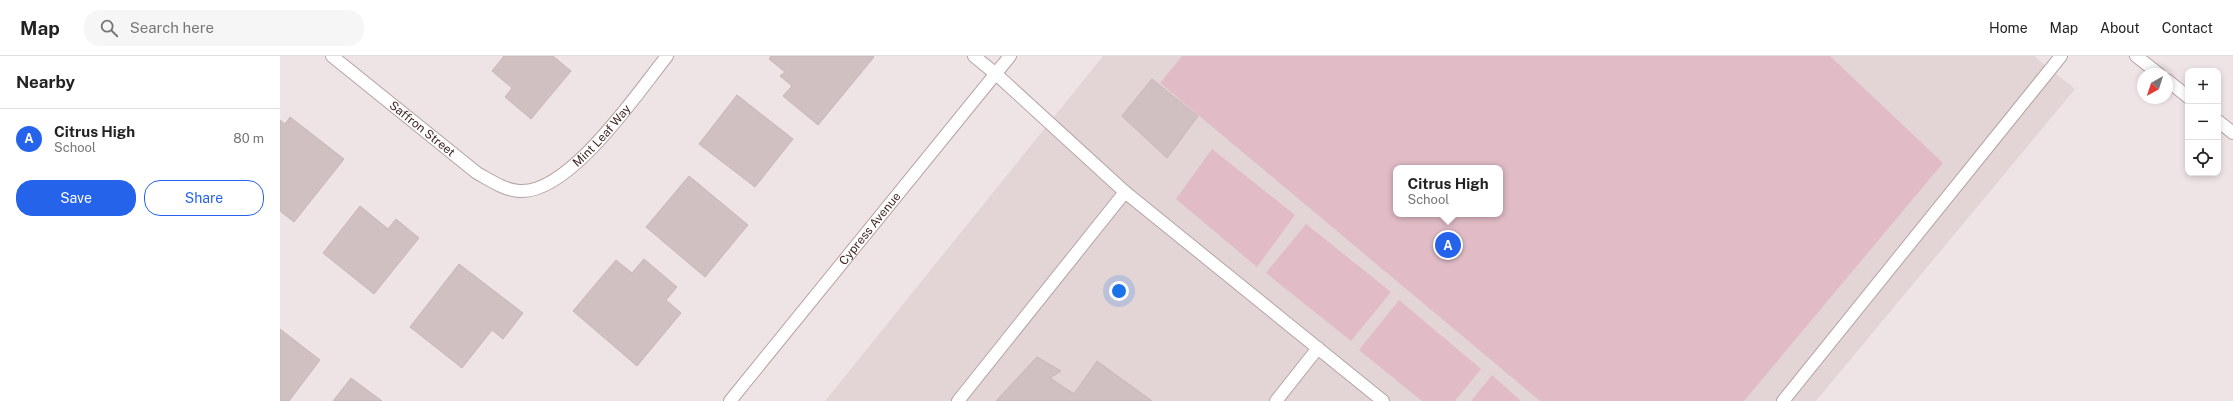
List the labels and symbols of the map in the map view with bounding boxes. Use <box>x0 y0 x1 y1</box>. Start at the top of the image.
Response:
north arrow <box>2137 68 2173 104</box>
street label: Saffron Street <box>387 98 458 160</box>
street label: Mint Leaf Way <box>570 101 634 170</box>
street label: Cypress Avenue <box>836 189 904 268</box>
pin: A <box>1435 230 1461 260</box>
your location <box>1109 281 1129 301</box>

